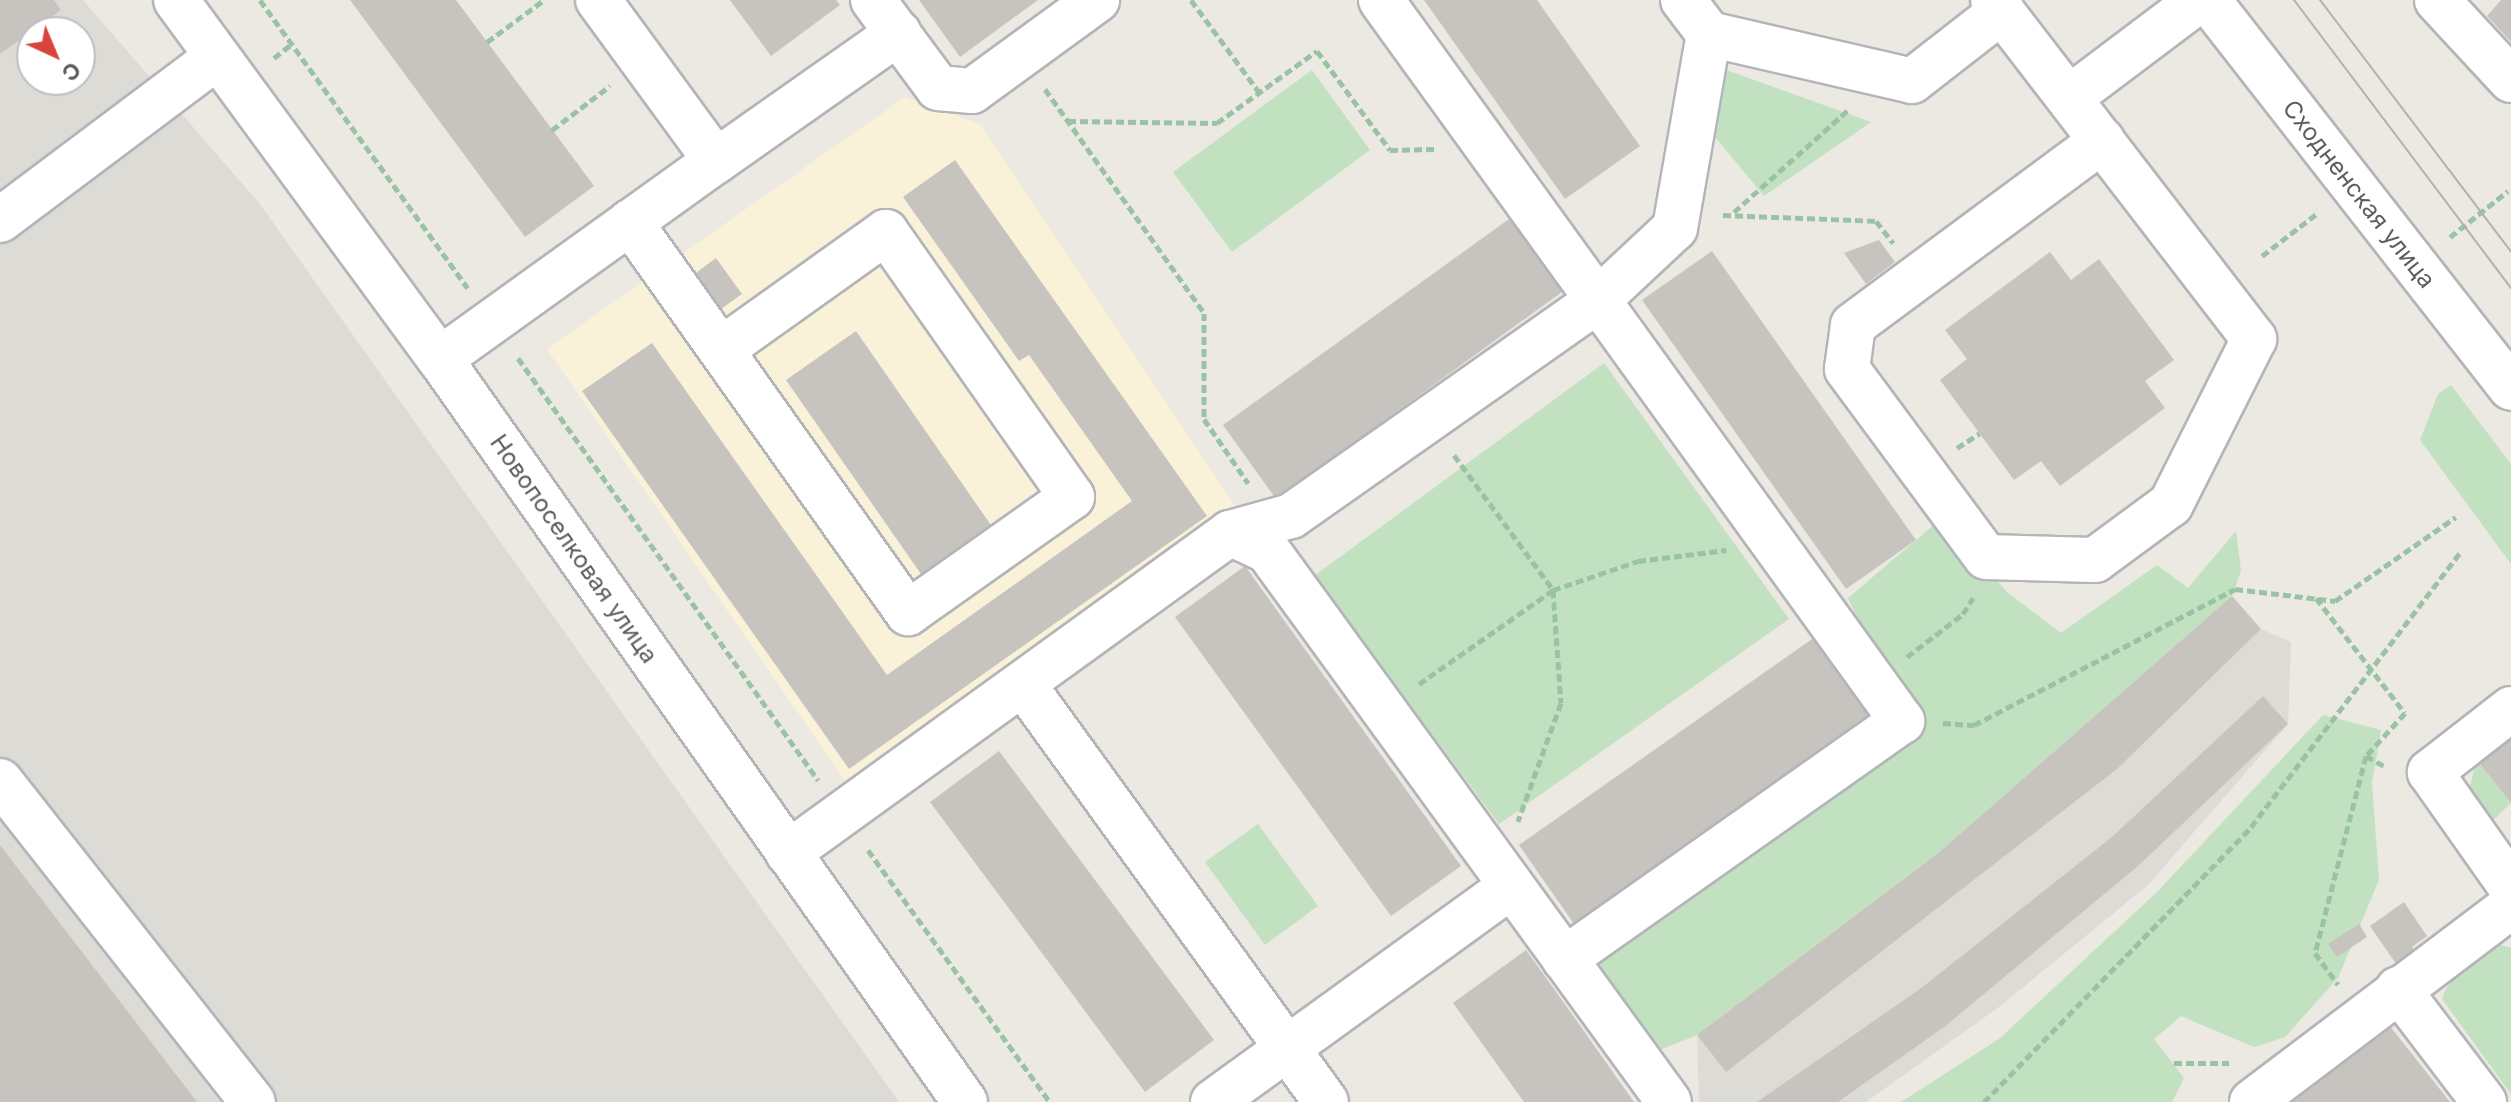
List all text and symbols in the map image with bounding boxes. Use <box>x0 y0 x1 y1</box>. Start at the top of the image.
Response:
north arrow <box>16 16 96 96</box>
text: С <box>56 57 86 87</box>
street label: Сходненская улица <box>2277 94 2441 294</box>
street label: Новопоселковая улица <box>484 429 664 669</box>

